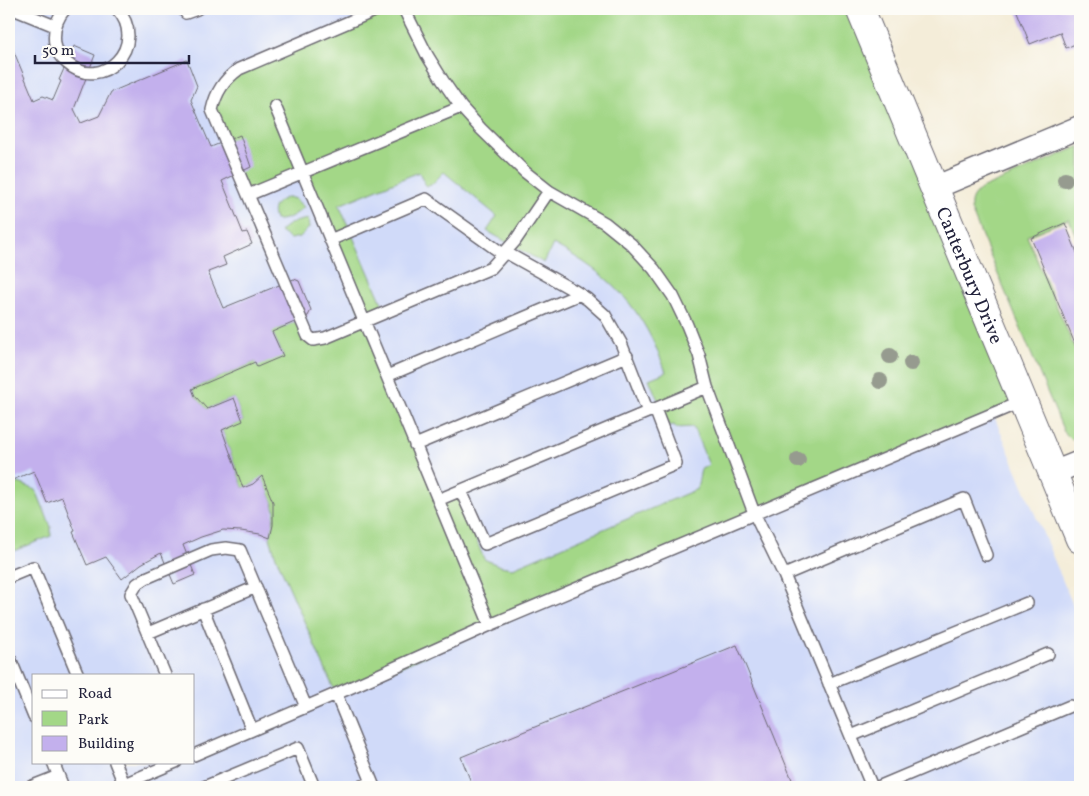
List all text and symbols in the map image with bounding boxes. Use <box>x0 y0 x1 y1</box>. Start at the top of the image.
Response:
scale bar <box>35 32 189 64</box>
text: 50 m <box>42 41 74 62</box>
street label: Canterbury Drive <box>929 203 1009 348</box>
legend <box>32 674 195 764</box>
text: Road <box>78 684 112 705</box>
text: Park <box>78 710 109 731</box>
text: Building <box>78 734 135 755</box>

